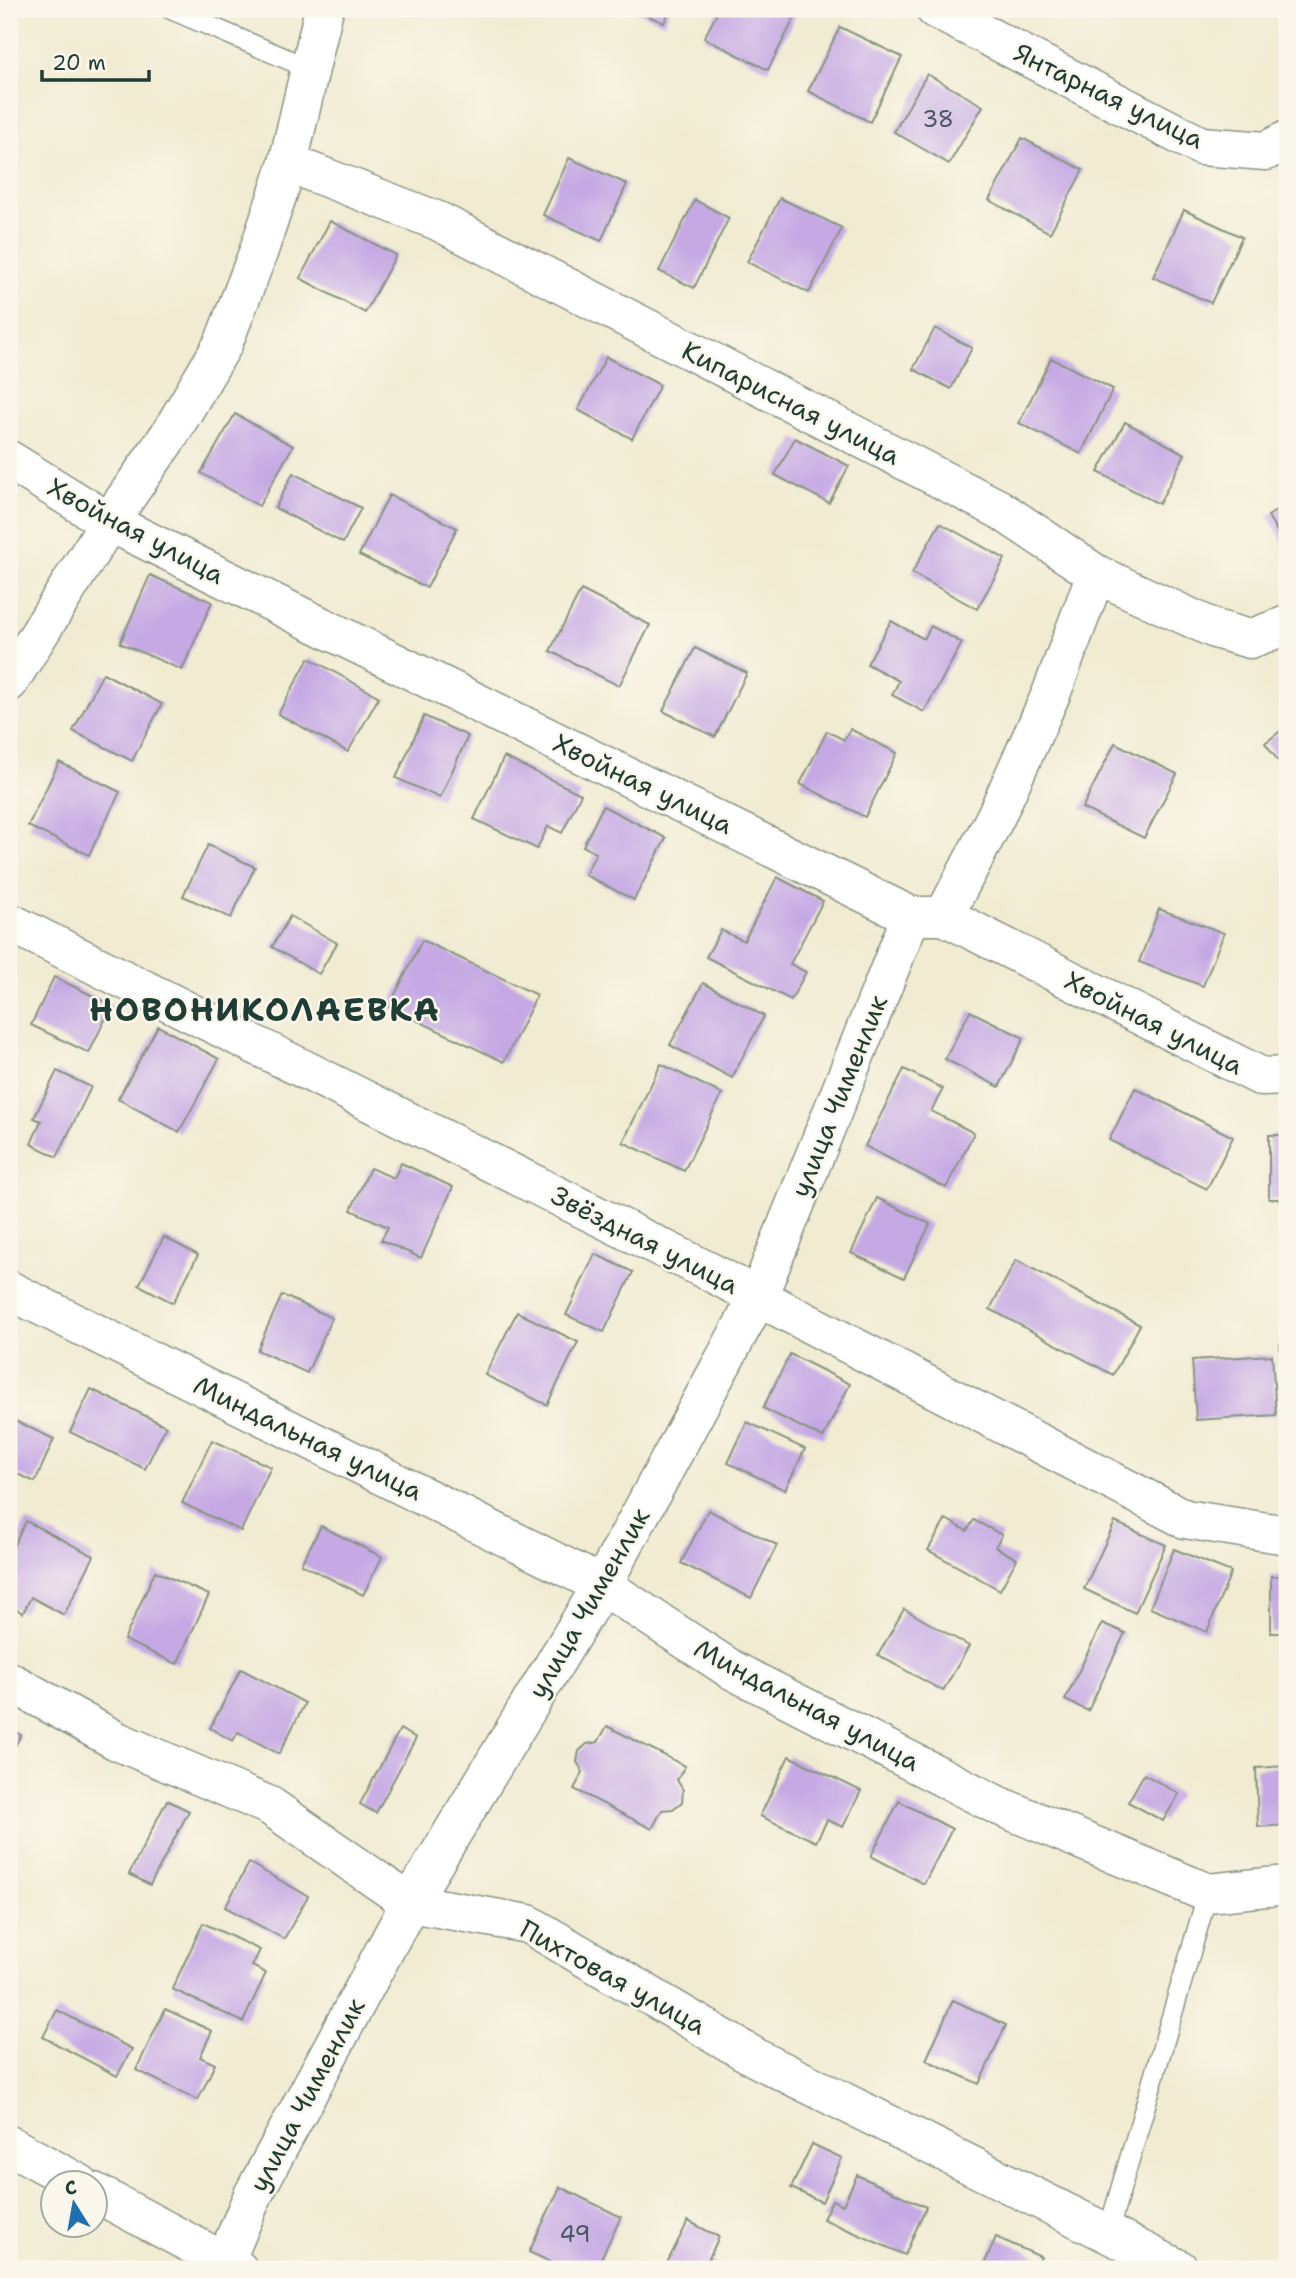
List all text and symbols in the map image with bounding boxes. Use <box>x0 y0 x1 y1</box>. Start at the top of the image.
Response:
street label: Янтарная улица <box>1009 34 1210 157</box>
scale bar <box>42 38 149 82</box>
text: 20 m <box>52 49 106 77</box>
house number: 38 <box>922 104 954 134</box>
street label: Кипарисная улица <box>676 332 906 473</box>
street label: Хвойная улица <box>42 469 231 592</box>
street label: Хвойная улица <box>548 725 739 842</box>
street label: Хвойная улица <box>1059 963 1249 1083</box>
district label: НОВОНИКОЛАЕВКА <box>89 987 441 1032</box>
street label: улица Чименлик <box>782 989 895 1202</box>
street label: Звёздная улица <box>546 1177 745 1302</box>
street label: Миндальная улица <box>188 1367 429 1508</box>
street label: улица Чименлик <box>520 1501 658 1705</box>
street label: Миндальная улица <box>688 1630 926 1779</box>
street label: Пихтовая улица <box>514 1911 713 2042</box>
street label: улица Чименлик <box>241 1992 373 2198</box>
north arrow <box>38 2170 108 2240</box>
text: С <box>63 2174 79 2201</box>
house number: 49 <box>559 2219 591 2249</box>

